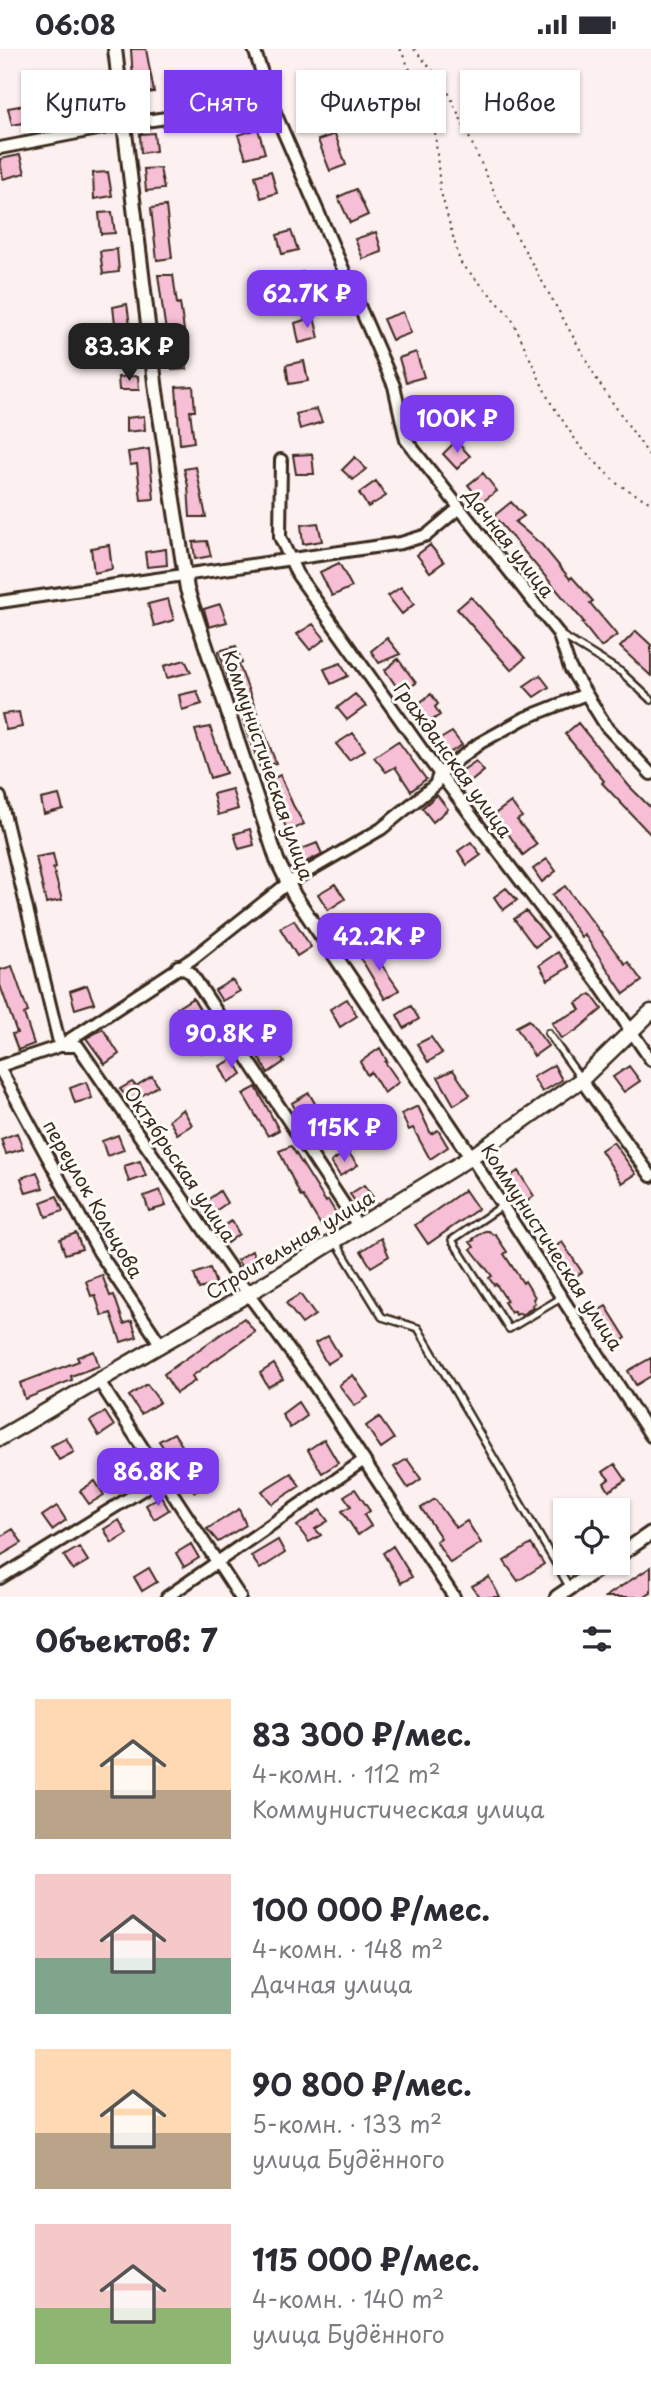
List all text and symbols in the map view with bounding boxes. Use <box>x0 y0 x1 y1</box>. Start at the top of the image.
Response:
text: 06:08 <box>35 5 116 44</box>
chip: Купить <box>21 70 150 133</box>
chip: Снять <box>164 70 282 133</box>
chip: Фильтры <box>296 70 446 133</box>
chip: Новое <box>460 70 580 133</box>
pin: 62.7K ₽ <box>242 271 372 330</box>
text: 62.7K ₽ <box>263 275 351 310</box>
pin: 83.3K ₽ <box>64 323 194 383</box>
text: 83.3K ₽ <box>84 328 174 363</box>
pin: 100K ₽ <box>400 395 514 455</box>
text: 100K ₽ <box>416 400 498 435</box>
street label: Дачная улица <box>457 481 562 603</box>
street label: Коммунистическая улица <box>216 646 322 884</box>
street label: Гражданская улица <box>388 676 520 843</box>
pin: 42.2K ₽ <box>314 913 444 973</box>
text: 42.2K ₽ <box>333 918 425 953</box>
pin: 90.8K ₽ <box>166 1011 296 1070</box>
text: 90.8K ₽ <box>185 1015 277 1050</box>
street label: Октябрьская улица <box>118 1080 244 1247</box>
pin: 115K ₽ <box>287 1105 401 1164</box>
text: 115K ₽ <box>307 1109 381 1144</box>
street label: переулок Кольцова <box>37 1114 151 1283</box>
street label: Коммунистическая улица <box>475 1137 630 1355</box>
street label: Строительная улица <box>200 1183 379 1306</box>
pin: 86.8K ₽ <box>93 1449 223 1508</box>
text: 86.8K ₽ <box>113 1453 203 1488</box>
map controls <box>553 1498 630 1575</box>
button: locate <box>553 1498 630 1575</box>
text: Объектов: 7 <box>35 1617 218 1662</box>
icon: filters <box>578 1620 616 1658</box>
text: 83 300 ₽/мес. <box>252 1711 472 1756</box>
icon: home <box>91 1727 175 1811</box>
text: 4-комн. · 112 m² <box>252 1756 441 1791</box>
text: Коммунистическая улица <box>252 1791 545 1826</box>
text: 100 000 ₽/мес. <box>252 1886 490 1931</box>
icon: home <box>91 1902 175 1986</box>
text: 4-комн. · 148 m² <box>252 1931 443 1966</box>
text: Дачная улица <box>252 1966 412 2001</box>
text: 90 800 ₽/мес. <box>252 2061 472 2106</box>
icon: home <box>91 2077 175 2161</box>
text: 5-комн. · 133 m² <box>252 2106 442 2141</box>
text: улица Будённого <box>252 2141 445 2176</box>
text: 115 000 ₽/мес. <box>252 2236 480 2281</box>
icon: home <box>91 2252 175 2336</box>
text: 4-комн. · 140 m² <box>252 2281 444 2316</box>
text: улица Будённого <box>252 2316 445 2351</box>

